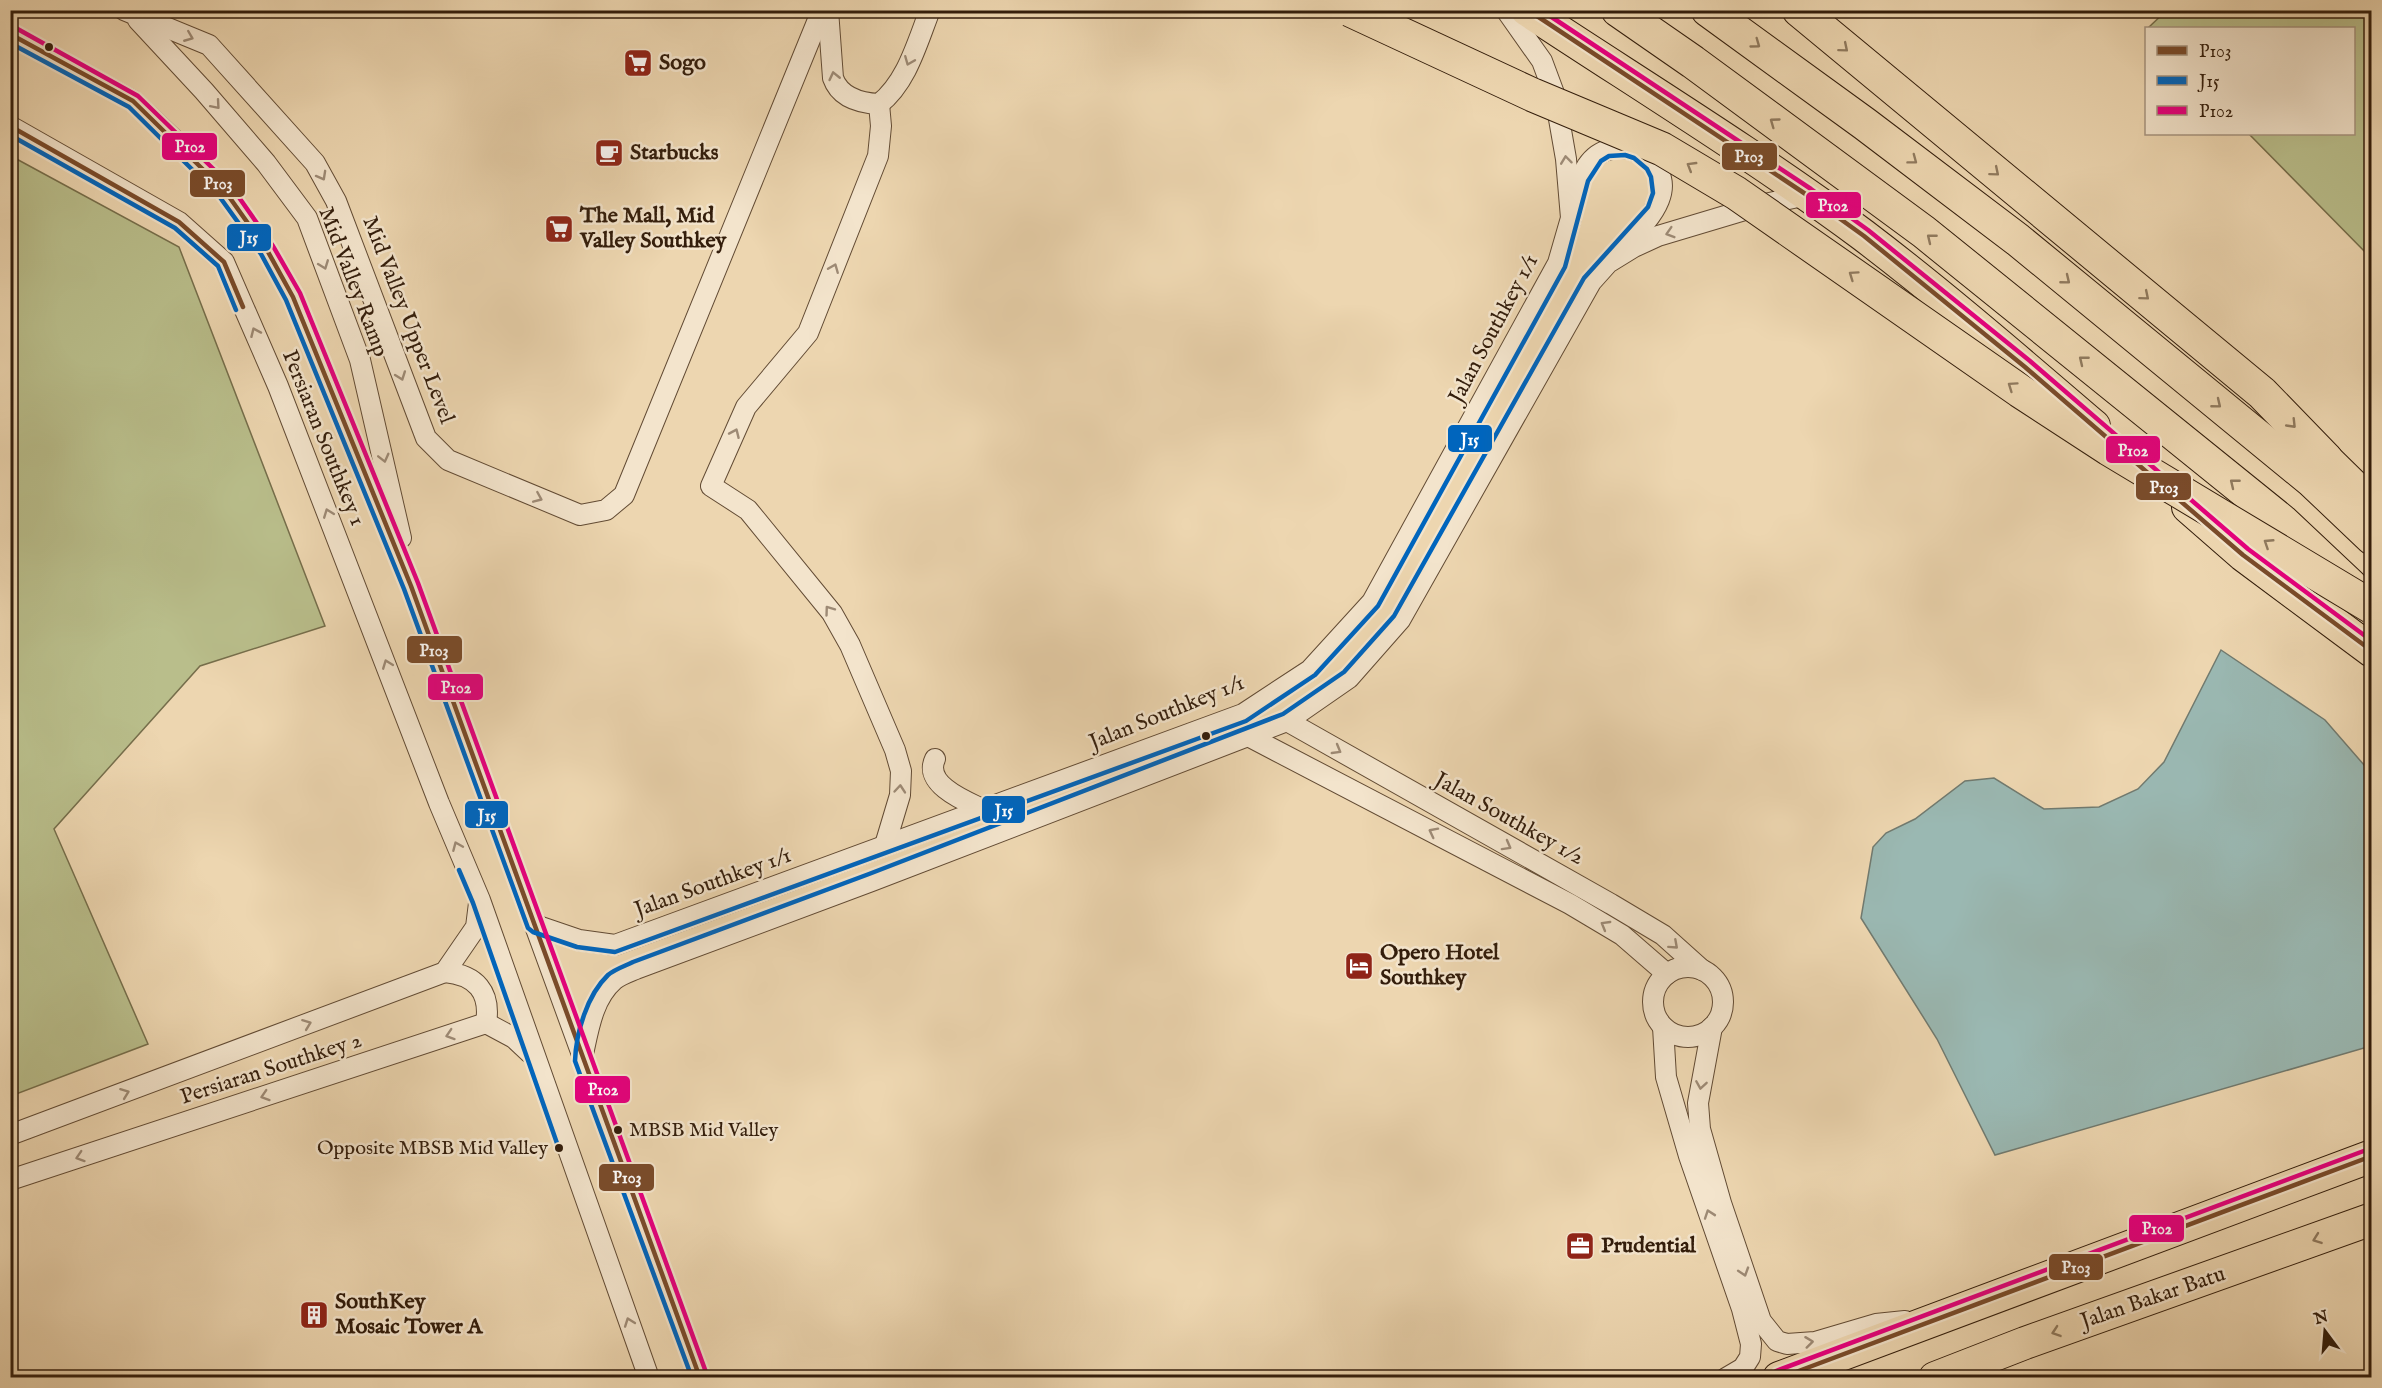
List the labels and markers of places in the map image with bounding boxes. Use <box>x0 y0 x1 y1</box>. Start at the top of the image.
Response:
unlabelled marker <box>43 41 55 53</box>
supermarket icon: Sogo <box>622 47 654 79</box>
place label: Sogo <box>659 49 706 77</box>
cafe icon: Starbucks <box>593 137 625 169</box>
place label: Starbucks <box>630 139 719 167</box>
place label: The Mall, Mid Valley Southkey <box>579 202 728 255</box>
supermarket icon: The Mall, Mid Valley Southkey <box>543 213 575 245</box>
unlabelled marker <box>1200 730 1212 742</box>
place label: Opero Hotel Southkey <box>1380 939 1500 992</box>
hotel icon: Opero Hotel Southkey <box>1343 950 1375 982</box>
place label: MBSB Mid Valley <box>629 1118 778 1143</box>
marker: MBSB Mid Valley <box>612 1124 624 1136</box>
place label: Opposite MBSB Mid Valley <box>317 1136 548 1161</box>
marker: Opposite MBSB Mid Valley <box>553 1142 565 1154</box>
office icon: Prudential <box>1564 1230 1596 1262</box>
place label: Prudential <box>1601 1232 1697 1260</box>
place label: SouthKey Mosaic Tower A <box>335 1288 484 1341</box>
building icon: SouthKey Mosaic Tower A <box>298 1299 330 1331</box>

